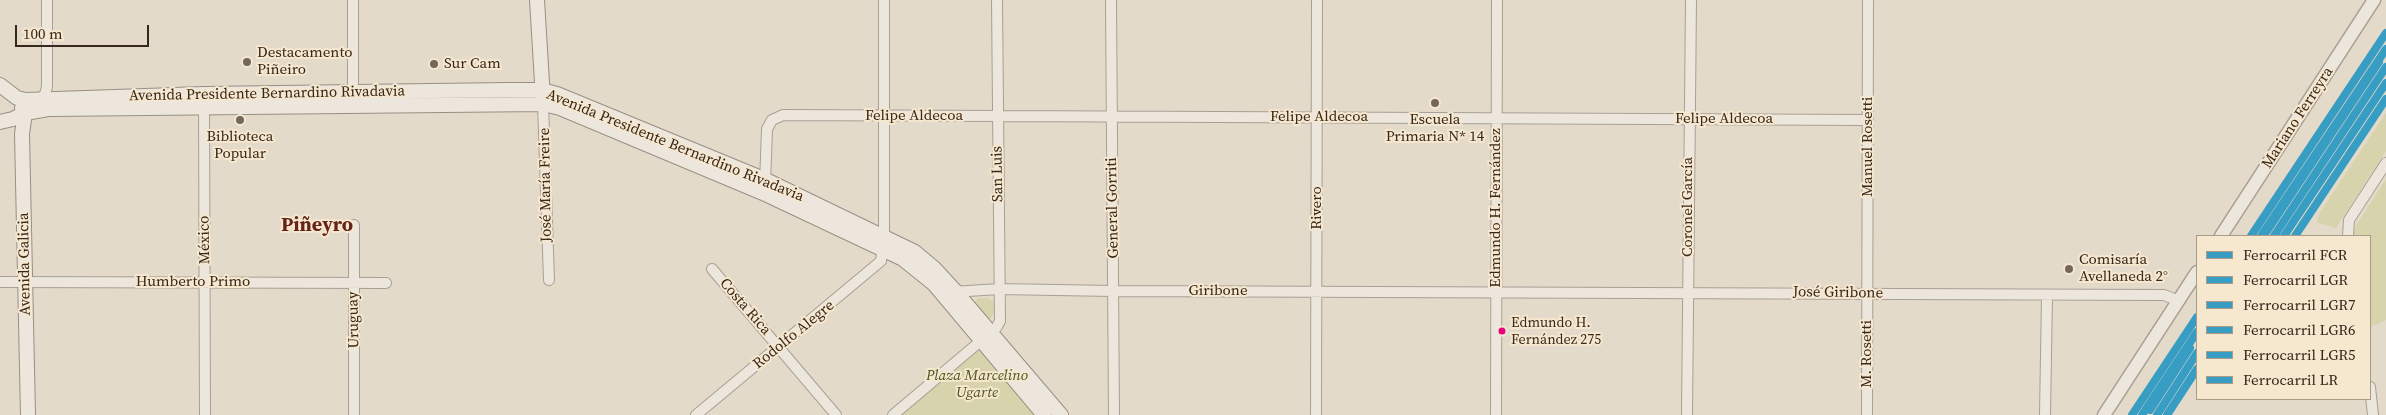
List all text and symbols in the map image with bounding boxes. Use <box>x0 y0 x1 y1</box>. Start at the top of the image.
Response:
scale bar <box>18 15 151 47</box>
text: 100 m <box>23 23 63 44</box>
place label: Destacamento Piñeiro <box>257 44 352 79</box>
place label: Sur Cam <box>444 55 501 73</box>
marker: Destacamento Piñeiro <box>241 56 253 68</box>
marker: Sur Cam <box>428 58 440 70</box>
street label: Mariano Ferreyra <box>2259 64 2337 172</box>
street label: Avenida Presidente Bernardino Rivadavia <box>129 83 405 105</box>
street label: Avenida Presidente Bernardino Rivadavia <box>544 86 806 206</box>
marker: Escuela Primaria N* 14 <box>1429 97 1441 109</box>
street label: Manuel Rosetti <box>1859 97 1877 197</box>
street label: Felipe Aldecoa <box>865 107 963 125</box>
street label: Felipe Aldecoa <box>1270 108 1368 126</box>
street label: Felipe Aldecoa <box>1675 110 1773 128</box>
place label: Escuela Primaria N* 14 <box>1386 111 1484 146</box>
marker: Biblioteca Popular <box>234 114 246 126</box>
place label: Biblioteca Popular <box>207 128 273 163</box>
street label: José María Freire <box>536 128 556 242</box>
street label: Edmundo H. Fernández <box>1487 128 1505 288</box>
street label: San Luis <box>989 146 1007 202</box>
street label: General Gorriti <box>1103 157 1123 259</box>
street label: Coronel García <box>1679 157 1697 257</box>
street label: Rivero <box>1308 186 1326 230</box>
street label: Avenida Galicia <box>15 212 35 316</box>
district label: Piñeyro <box>281 214 353 238</box>
street label: México <box>196 215 214 265</box>
legend <box>2196 235 2371 400</box>
text: Ferrocarril FCR <box>2243 244 2347 265</box>
place label: Comisaría Avellaneda 2° <box>2079 251 2168 286</box>
marker: Comisaría Avellaneda 2° <box>2063 263 2075 275</box>
text: Ferrocarril LGR <box>2243 269 2348 290</box>
street label: Humberto Primo <box>136 273 250 291</box>
street label: Costa Rica <box>715 275 775 339</box>
street label: Giribone <box>1188 282 1248 300</box>
street label: José Giribone <box>1793 283 1883 303</box>
street label: Uruguay <box>345 291 363 349</box>
text: Ferrocarril LGR7 <box>2243 294 2356 315</box>
street label: Rodolfo Alegre <box>750 297 838 373</box>
place label: Edmundo H. Fernández 275 <box>1511 315 1601 348</box>
text: Ferrocarril LGR6 <box>2243 319 2356 340</box>
street label: M. Rosetti <box>1858 320 1876 388</box>
marker: Edmundo H. Fernández 275 <box>1497 326 1507 336</box>
text: Ferrocarril LGR5 <box>2243 344 2356 365</box>
park label: Plaza Marcelino Ugarte <box>926 367 1028 402</box>
text: Ferrocarril LR <box>2243 369 2338 390</box>

